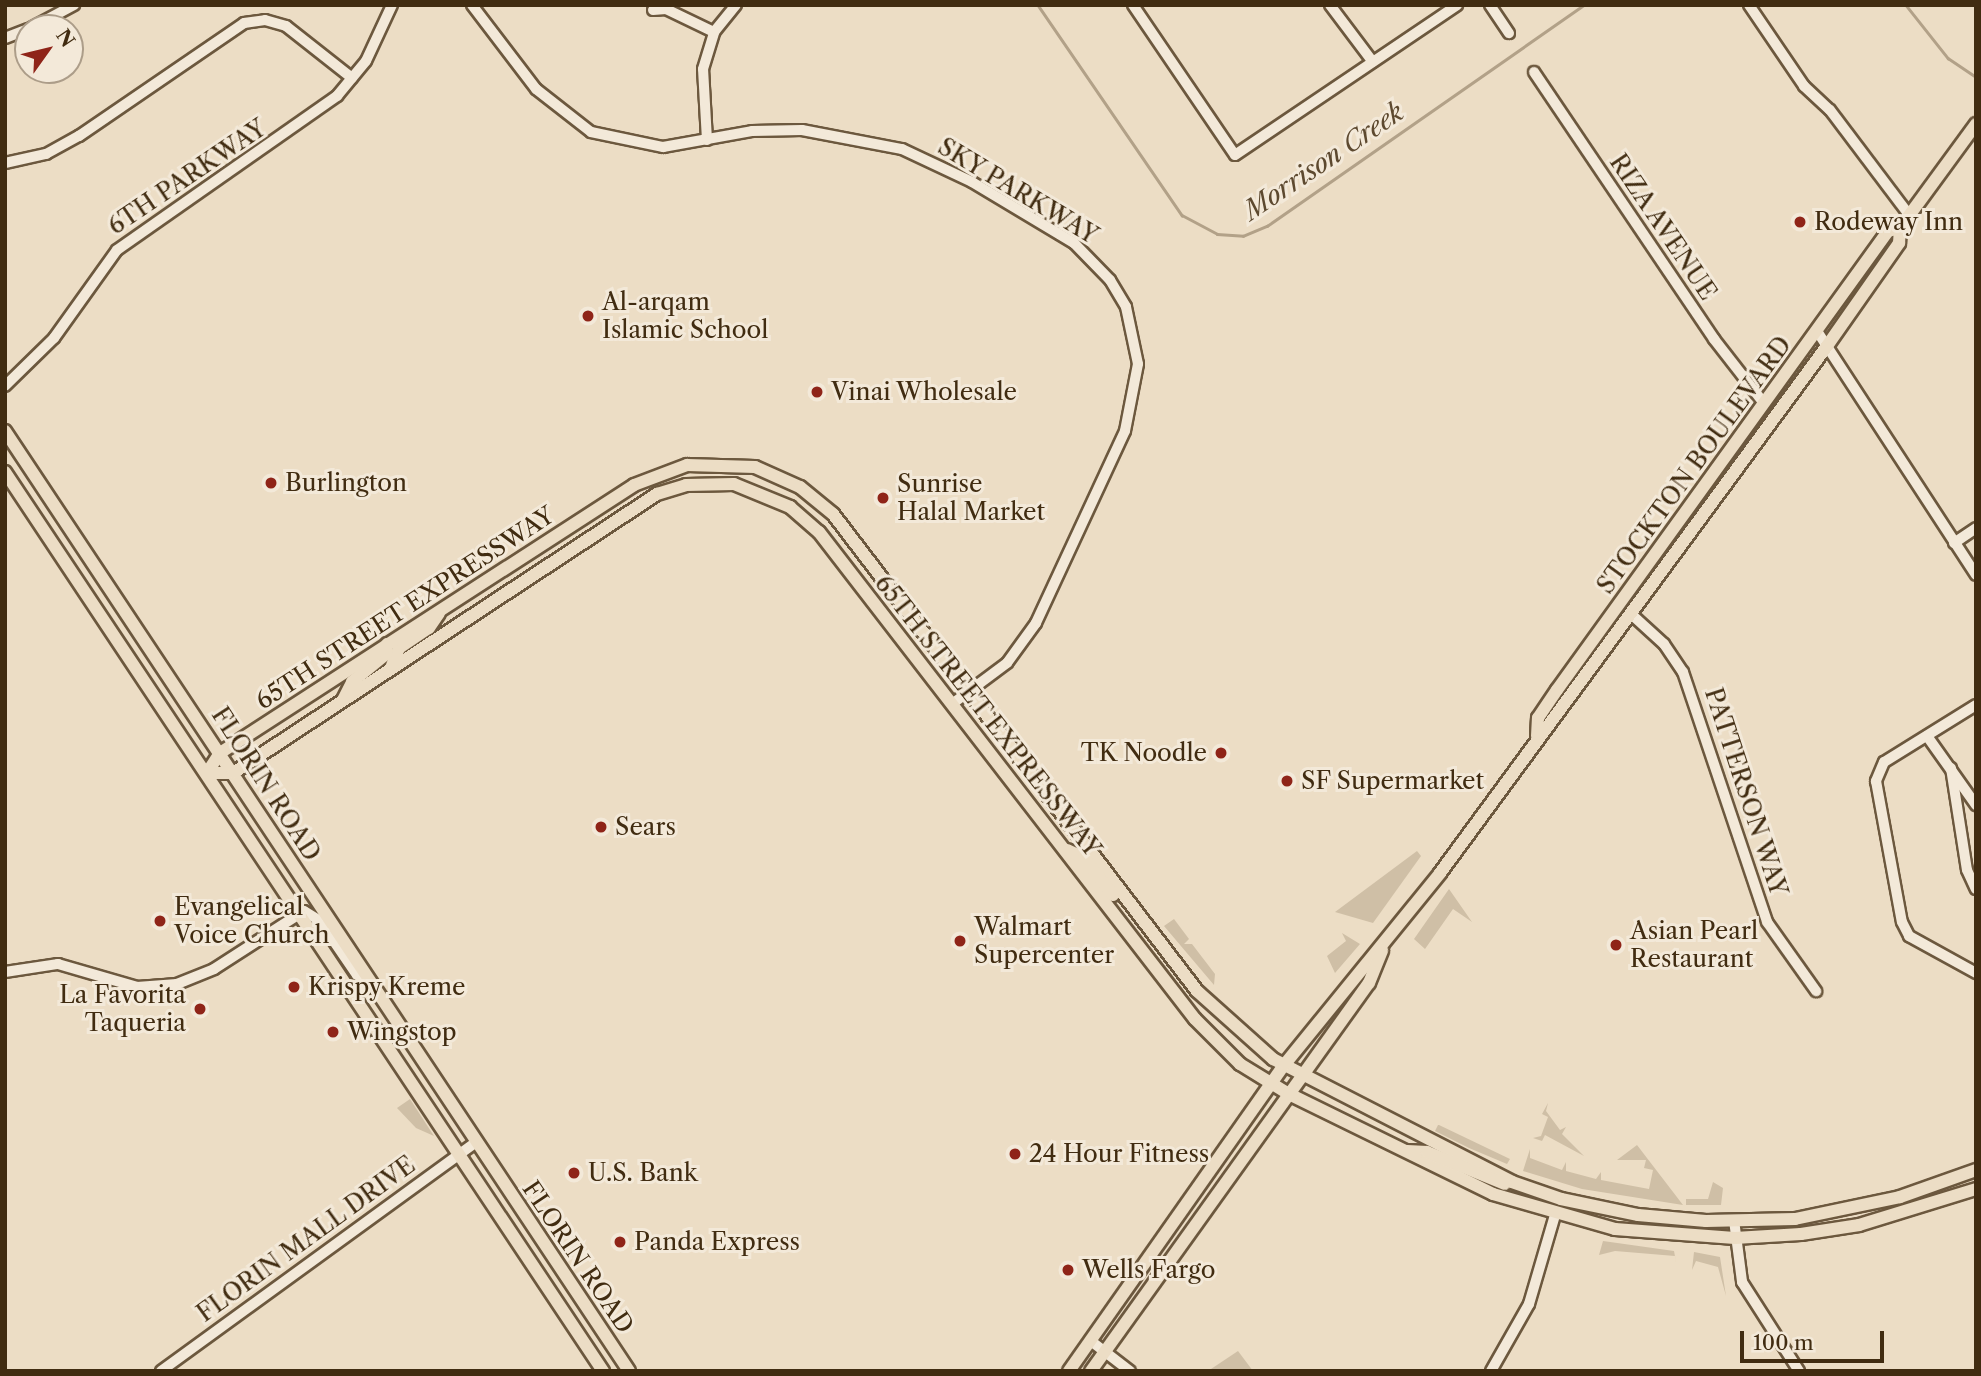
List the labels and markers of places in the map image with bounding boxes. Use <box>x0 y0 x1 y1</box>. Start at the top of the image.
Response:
place label: Rodeway Inn <box>1814 208 1964 236</box>
marker: Rodeway Inn <box>1792 214 1808 230</box>
place label: Al-arqam Islamic School <box>602 288 768 344</box>
marker: Al-arqam Islamic School <box>580 308 596 324</box>
place label: Vinai Wholesale <box>831 378 1018 406</box>
marker: Vinai Wholesale <box>809 384 825 400</box>
place label: Burlington <box>285 469 407 497</box>
place label: Sunrise Halal Market <box>897 470 1045 526</box>
marker: Burlington <box>263 475 279 491</box>
marker: Sunrise Halal Market <box>875 490 891 506</box>
place label: TK Noodle <box>1080 739 1207 767</box>
marker: TK Noodle <box>1213 745 1229 761</box>
place label: SF Supermarket <box>1301 767 1485 795</box>
marker: SF Supermarket <box>1279 773 1295 789</box>
place label: Sears <box>615 813 676 841</box>
marker: Sears <box>593 819 609 835</box>
place label: Evangelical Voice Church <box>174 893 329 949</box>
marker: Evangelical Voice Church <box>152 913 168 929</box>
place label: Walmart Supercenter <box>974 913 1114 969</box>
place label: Asian Pearl Restaurant <box>1630 917 1758 973</box>
marker: Walmart Supercenter <box>952 933 968 949</box>
marker: Asian Pearl Restaurant <box>1608 937 1624 953</box>
place label: Krispy Kreme <box>308 973 466 1001</box>
marker: Krispy Kreme <box>286 979 302 995</box>
place label: La Favorita Taqueria <box>59 981 186 1037</box>
marker: La Favorita Taqueria <box>192 1001 208 1017</box>
place label: Wingstop <box>347 1018 457 1046</box>
marker: Wingstop <box>325 1024 341 1040</box>
place label: 24 Hour Fitness <box>1029 1140 1210 1168</box>
marker: 24 Hour Fitness <box>1007 1146 1023 1162</box>
place label: U.S. Bank <box>588 1159 698 1187</box>
marker: U.S. Bank <box>566 1165 582 1181</box>
place label: Panda Express <box>634 1228 800 1256</box>
marker: Panda Express <box>612 1234 628 1250</box>
place label: Wells Fargo <box>1082 1256 1215 1284</box>
marker: Wells Fargo <box>1060 1262 1076 1278</box>

